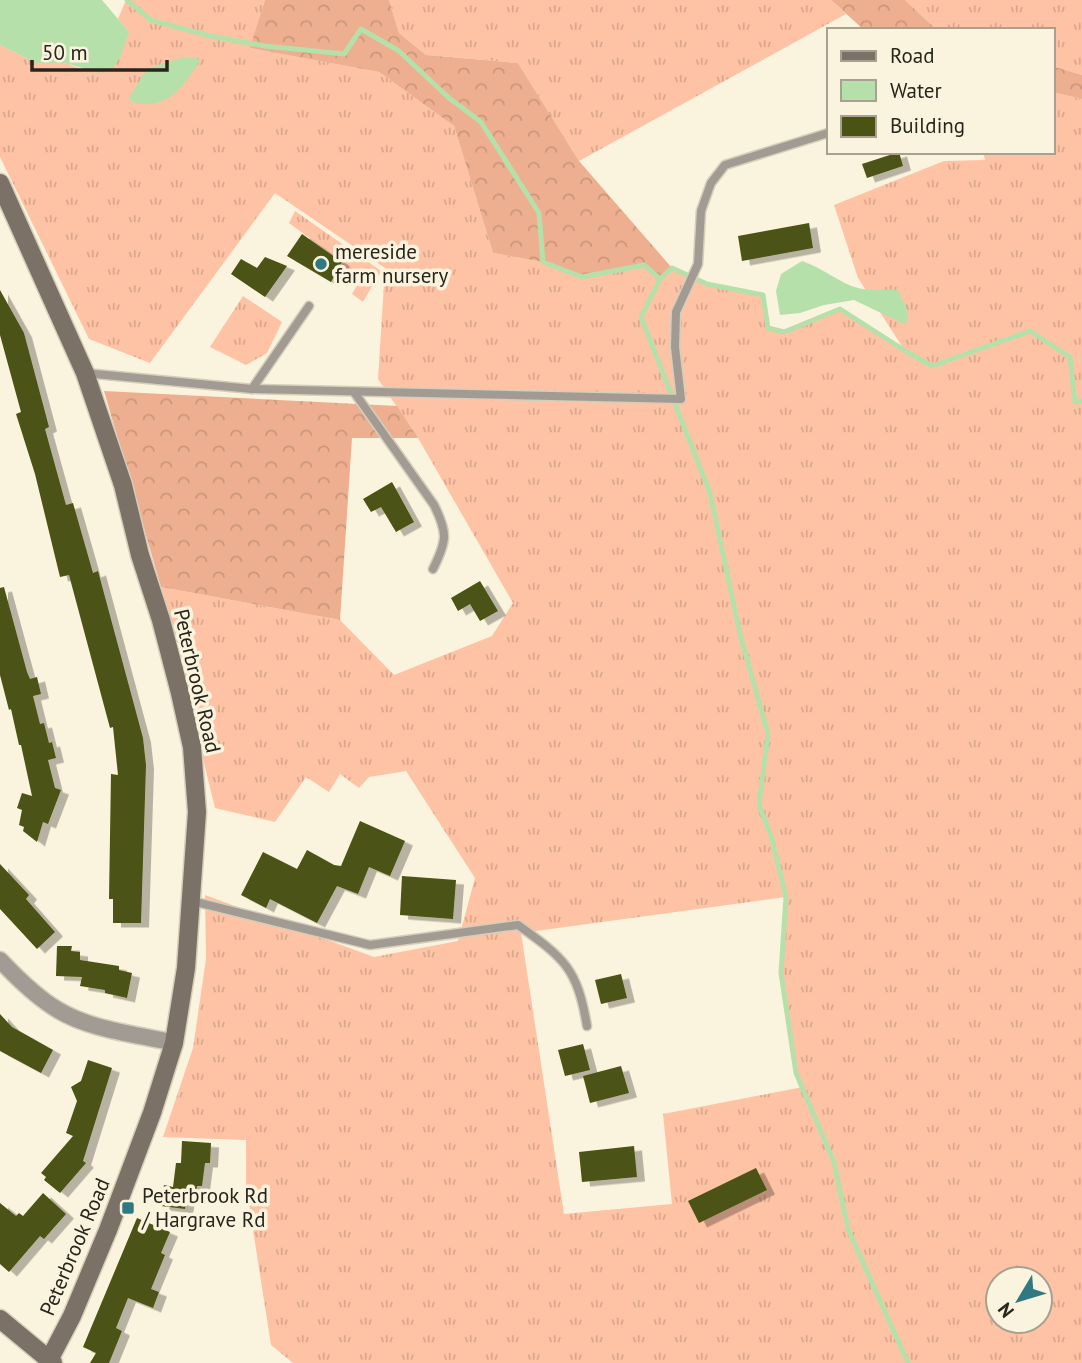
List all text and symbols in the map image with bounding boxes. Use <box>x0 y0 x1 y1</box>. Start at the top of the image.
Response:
scale bar <box>32 28 166 72</box>
legend <box>827 28 1054 154</box>
text: 50 m <box>42 39 88 66</box>
text: Road <box>890 42 934 69</box>
text: Water <box>890 77 942 104</box>
text: Building <box>890 112 965 139</box>
place label: mereside farm nursery <box>335 238 449 289</box>
marker: mereside farm nursery <box>313 256 329 272</box>
street label: Peterbrook Road <box>168 606 227 755</box>
street label: Peterbrook Road <box>33 1174 116 1320</box>
place label: Peterbrook Rd / Hargrave Rd <box>141 1182 268 1233</box>
marker: Peterbrook Rd / Hargrave Rd <box>120 1200 136 1216</box>
north arrow <box>984 1265 1054 1335</box>
text: N <box>992 1298 1019 1323</box>

